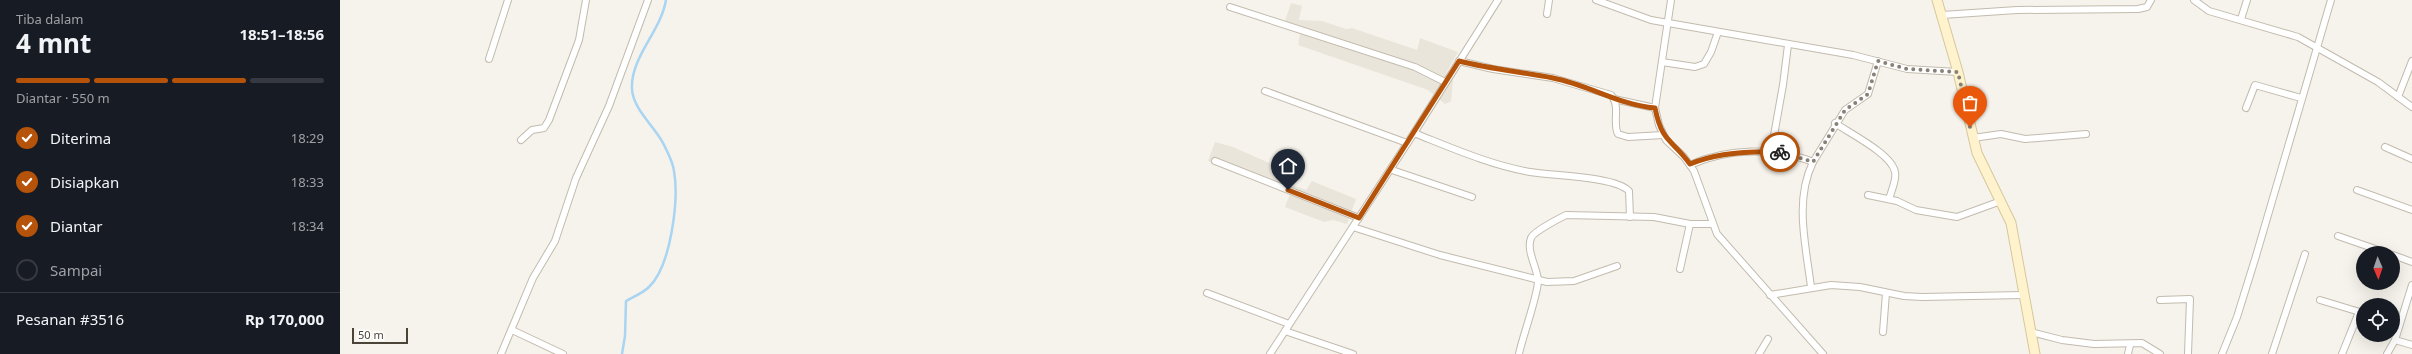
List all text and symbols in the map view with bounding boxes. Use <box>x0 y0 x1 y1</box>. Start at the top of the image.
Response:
text: Tiba dalam <box>16 10 83 28</box>
text: 18:51–18:56 <box>239 24 324 44</box>
text: 4 mnt <box>16 25 91 61</box>
pin <box>1953 86 1987 127</box>
text: Diantar · 550 m <box>16 89 110 107</box>
icon: bag <box>1959 92 1981 114</box>
icon: check <box>16 127 38 149</box>
text: Diterima <box>50 128 111 148</box>
text: 18:29 <box>291 129 324 147</box>
courier <box>1760 132 1800 172</box>
icon: bike <box>1769 141 1791 163</box>
pin <box>1271 149 1305 190</box>
icon: home <box>1277 155 1299 177</box>
icon: check <box>16 171 38 193</box>
text: Disiapkan <box>50 172 119 192</box>
text: 18:33 <box>291 173 324 191</box>
icon: check <box>16 215 38 237</box>
text: Diantar <box>50 216 103 236</box>
text: 18:34 <box>291 217 324 235</box>
north arrow <box>2356 246 2400 290</box>
map controls <box>2356 246 2400 342</box>
text: Sampai <box>50 260 102 280</box>
button: locate <box>2356 298 2400 342</box>
text: Pesanan #3516 <box>16 309 124 329</box>
text: Rp 170,000 <box>245 309 324 329</box>
scale bar <box>352 326 408 345</box>
text: 50 m <box>358 327 384 342</box>

